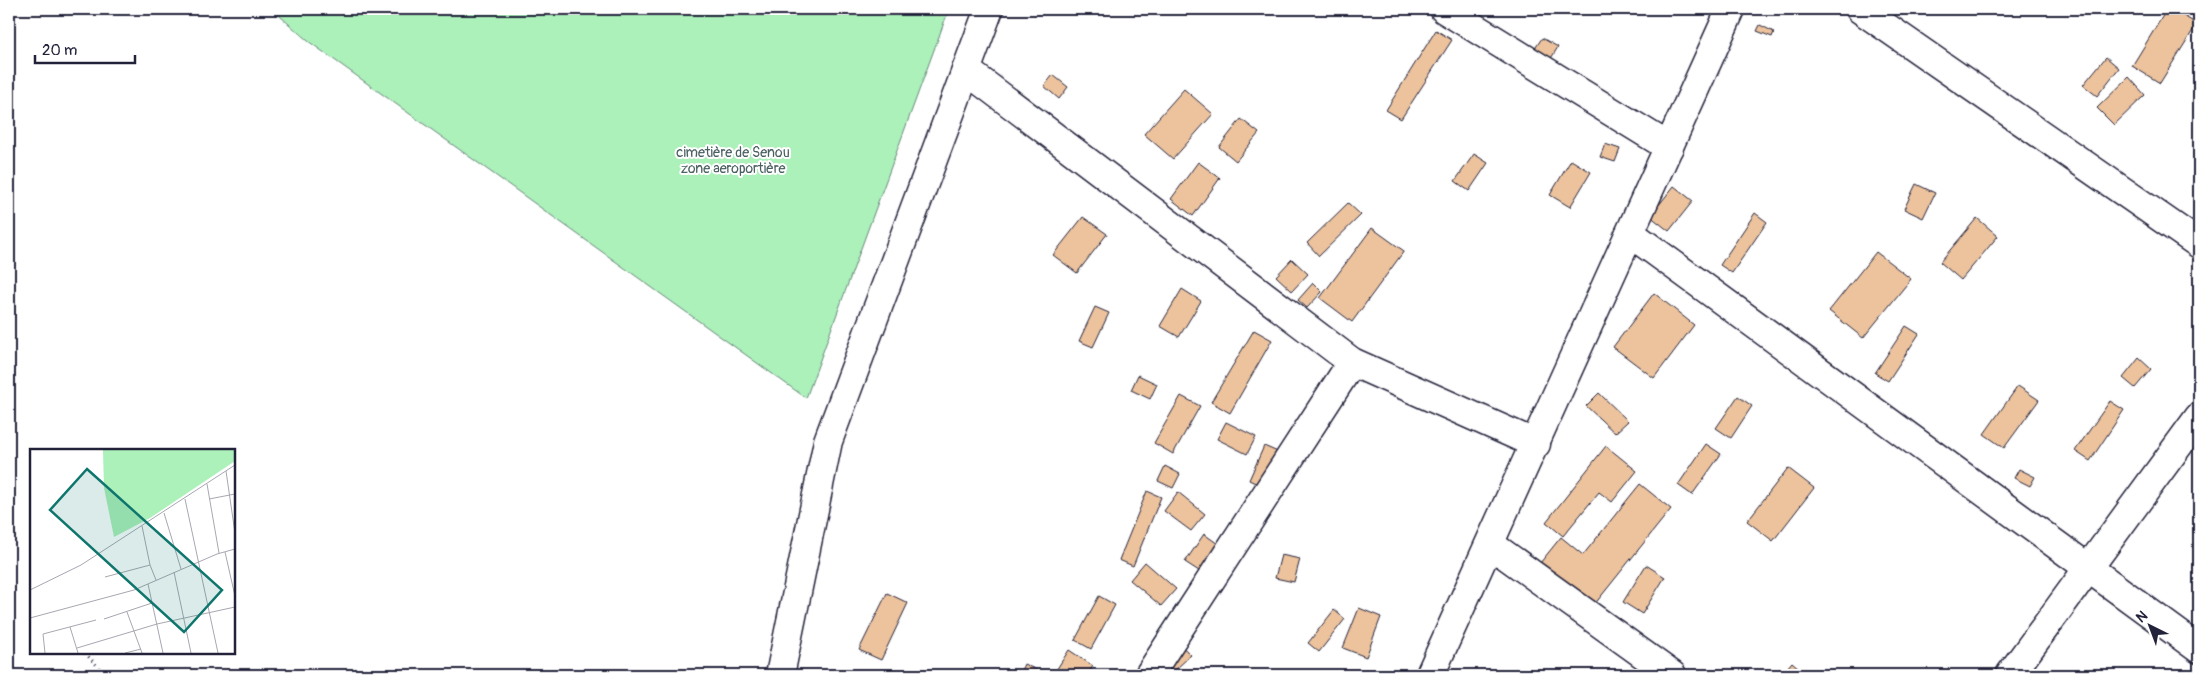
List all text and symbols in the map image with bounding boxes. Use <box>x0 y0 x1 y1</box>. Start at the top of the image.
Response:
scale bar <box>35 32 135 64</box>
text: 20 m <box>42 41 77 60</box>
park label: cimetière de Senou zone aeroportière <box>676 144 790 177</box>
inset map <box>30 449 235 654</box>
north arrow <box>2126 602 2176 652</box>
text: N <box>2132 607 2151 626</box>

